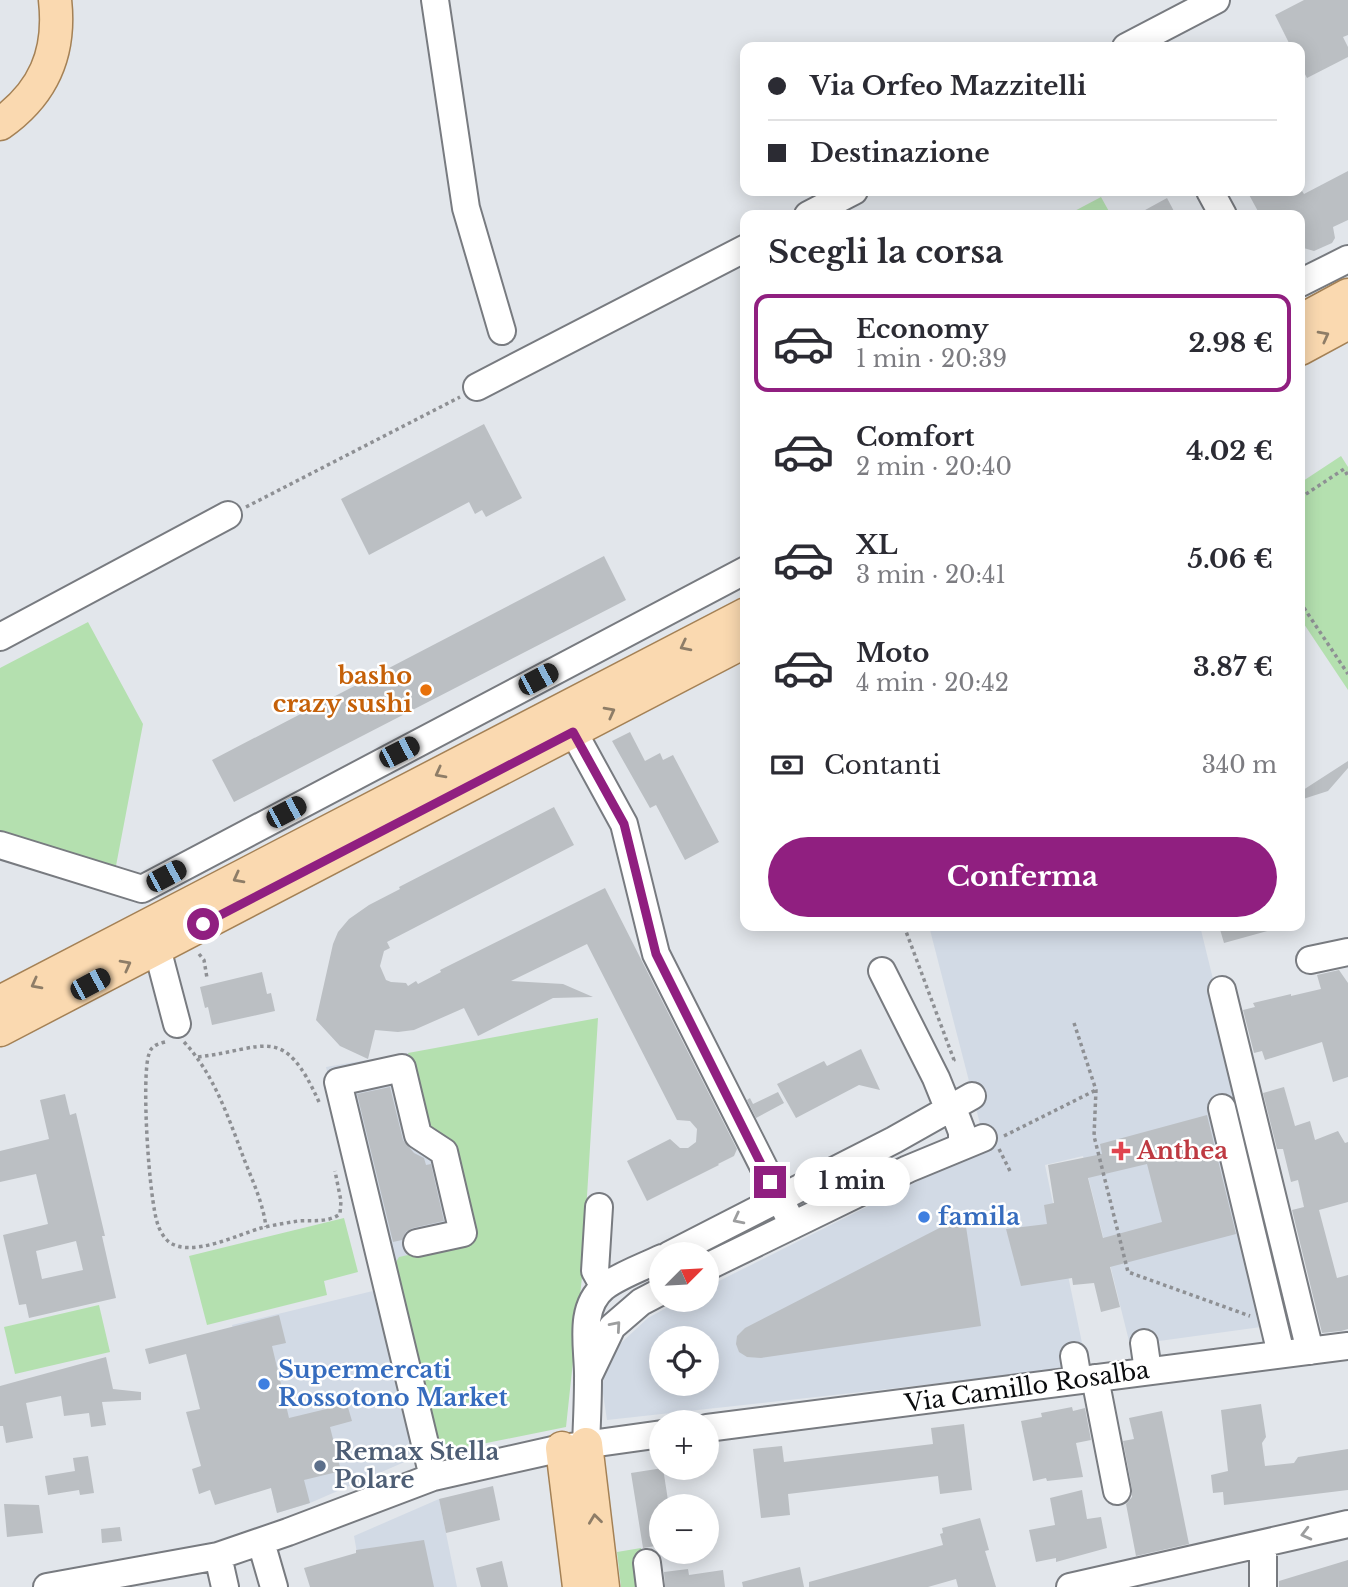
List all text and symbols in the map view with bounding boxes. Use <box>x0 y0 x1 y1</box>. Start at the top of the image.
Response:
text: Via Orfeo Mazzitelli <box>810 70 1086 102</box>
text: Destinazione <box>810 137 990 169</box>
text: Scegli la corsa <box>768 232 1004 272</box>
icon: car <box>772 312 835 375</box>
text: Economy <box>856 313 989 345</box>
text: 2.98 € <box>1189 327 1273 359</box>
one-way arrow <box>1317 331 1329 344</box>
text: 1 min · 20:39 <box>856 345 1007 373</box>
icon: car <box>772 420 835 483</box>
text: Comfort <box>856 421 974 453</box>
text: 4.02 € <box>1186 435 1273 467</box>
text: 2 min · 20:40 <box>856 453 1012 481</box>
icon: car <box>772 528 835 591</box>
text: XL <box>856 529 898 561</box>
text: 5.06 € <box>1187 543 1273 575</box>
text: 3 min · 20:41 <box>856 561 1006 589</box>
icon: car <box>772 636 835 699</box>
one-way arrow <box>680 637 692 651</box>
text: Moto <box>856 637 929 669</box>
text: 3.87 € <box>1193 651 1273 683</box>
car <box>515 660 562 698</box>
place label: basho crazy sushi <box>273 661 412 718</box>
text: 4 min · 20:42 <box>856 669 1009 697</box>
marker: basho crazy sushi <box>418 682 434 698</box>
one-way arrow <box>603 707 615 720</box>
car <box>376 733 423 771</box>
icon: cash <box>768 746 806 784</box>
text: Contanti <box>824 749 941 781</box>
text: 340 m <box>1202 751 1277 779</box>
one-way arrow <box>434 765 447 778</box>
car <box>263 793 310 831</box>
button: Conferma <box>768 837 1277 917</box>
car <box>143 857 190 895</box>
one-way arrow <box>233 870 245 884</box>
route start <box>187 908 219 940</box>
one-way arrow <box>119 960 131 973</box>
car <box>67 965 114 1003</box>
one-way arrow <box>31 975 43 989</box>
place label: Anthea <box>1136 1136 1228 1165</box>
marker: Anthea <box>1111 1141 1131 1161</box>
callout: 1 min <box>794 1158 910 1206</box>
route end <box>754 1166 786 1198</box>
text: 1 min <box>819 1167 885 1195</box>
place label: famila <box>938 1202 1020 1231</box>
marker: famila <box>916 1209 932 1225</box>
one-way arrow <box>733 1211 745 1225</box>
north arrow <box>649 1242 719 1312</box>
map controls <box>649 1242 719 1564</box>
one-way arrow <box>608 1321 620 1334</box>
button: locate <box>649 1326 719 1396</box>
place label: Supermercati Rossotono Market <box>278 1355 509 1412</box>
street label: Via Camillo Rosalba <box>902 1355 1152 1418</box>
marker: Supermercati Rossotono Market <box>256 1376 272 1392</box>
button: + <box>649 1410 719 1480</box>
place label: Remax Stella Polare <box>334 1437 499 1494</box>
marker: Remax Stella Polare <box>312 1458 328 1474</box>
button: − <box>649 1494 719 1564</box>
one-way arrow <box>587 1513 602 1525</box>
one-way arrow <box>1300 1526 1312 1540</box>

